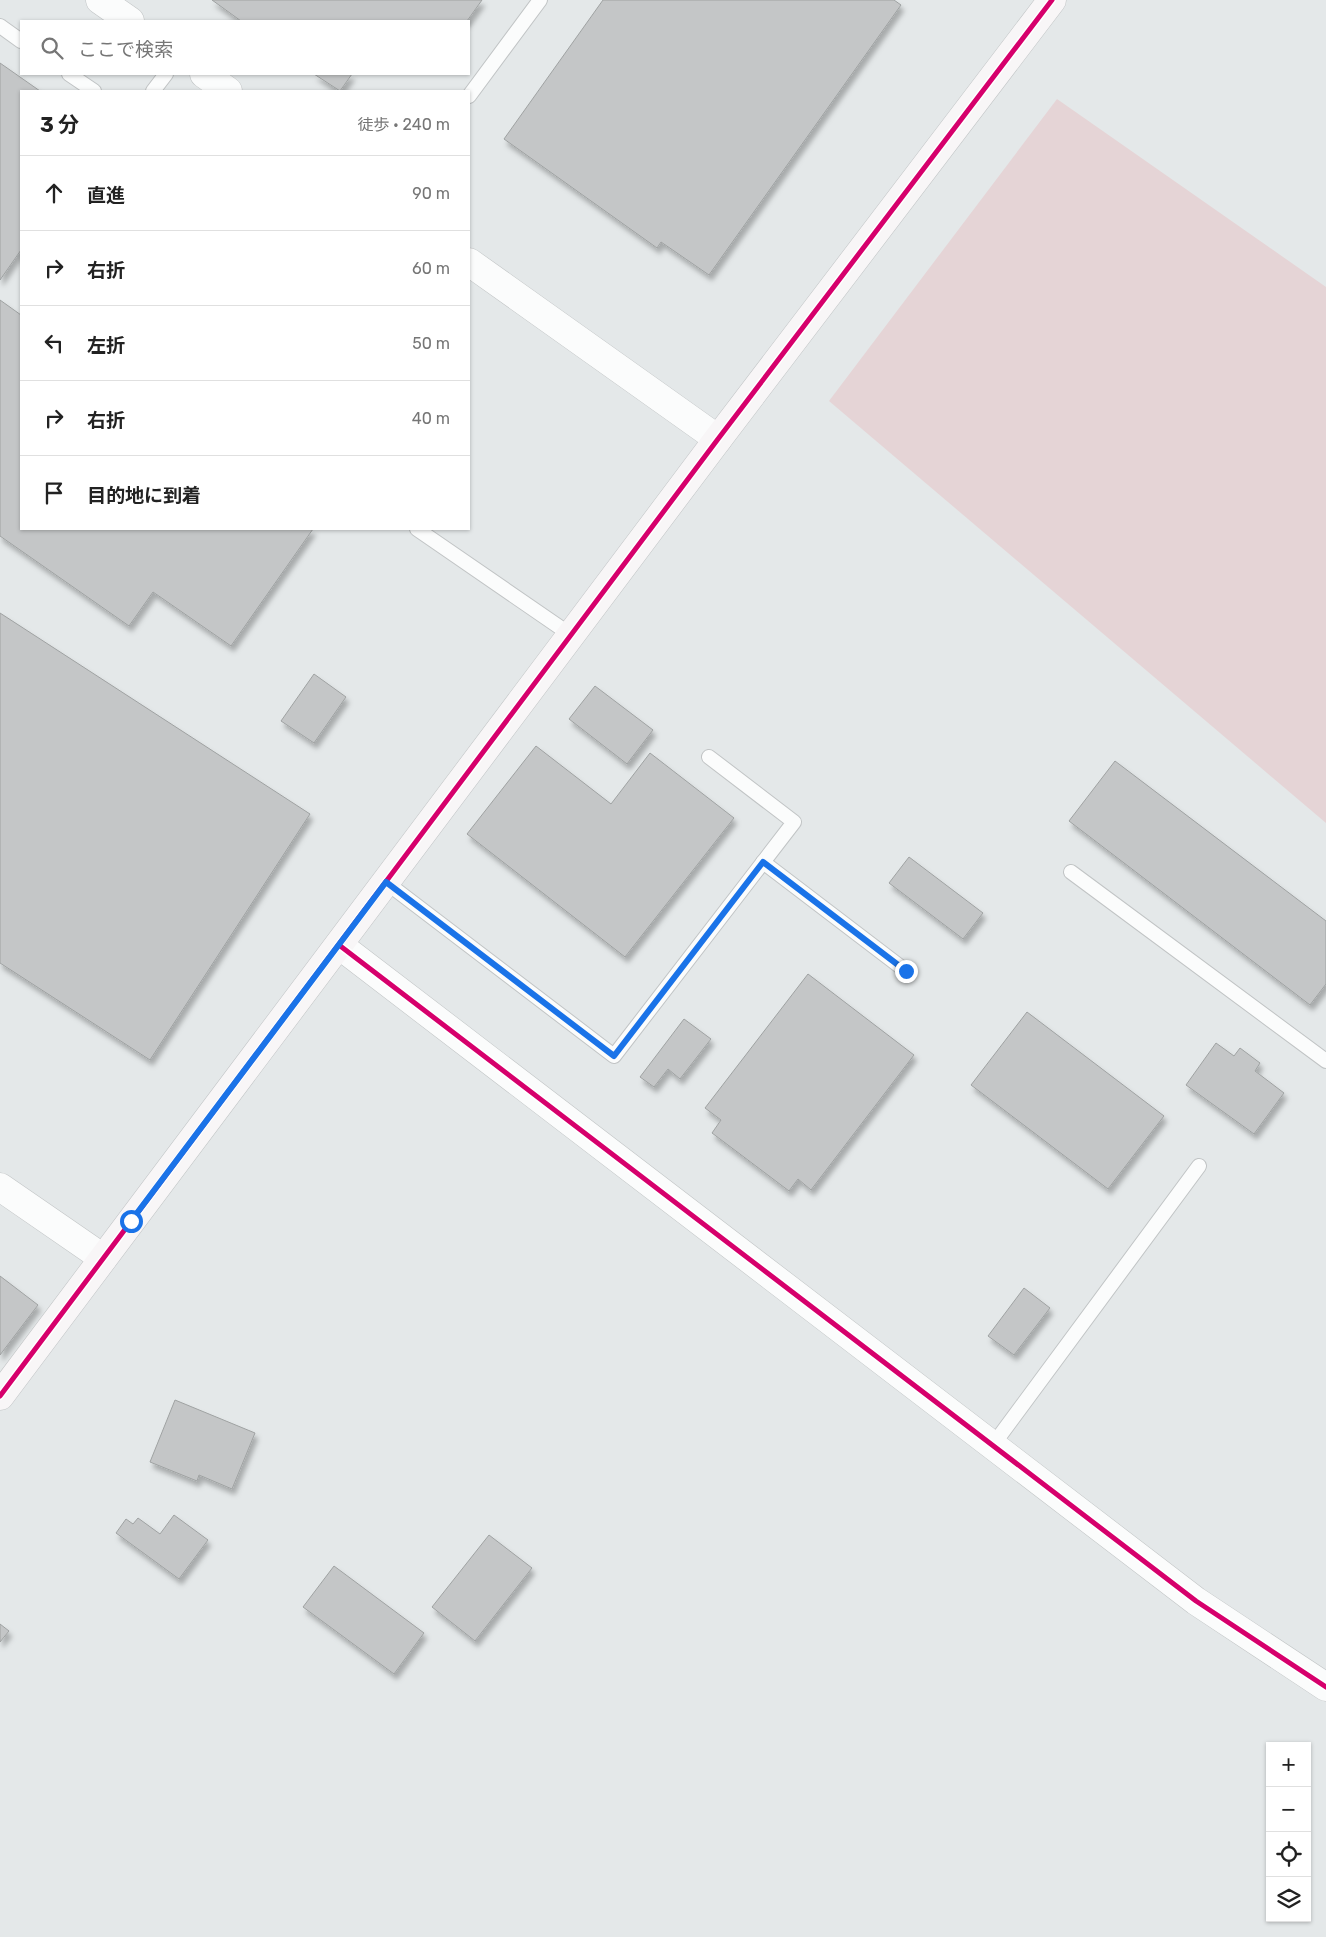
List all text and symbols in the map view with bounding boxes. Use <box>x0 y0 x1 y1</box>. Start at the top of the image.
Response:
search box <box>20 20 470 75</box>
icon: search <box>38 34 66 62</box>
text: ここで検索 <box>78 38 173 61</box>
text: 3 分 <box>40 112 79 137</box>
text: 徒歩 · 240 m <box>357 115 450 134</box>
icon: ahead <box>40 179 68 207</box>
text: 直進 <box>87 184 125 207</box>
text: 90 m <box>412 184 450 203</box>
icon: right <box>40 254 68 282</box>
text: 右折 <box>87 259 125 282</box>
text: 60 m <box>412 259 450 278</box>
icon: left <box>40 329 68 357</box>
text: 左折 <box>87 334 125 357</box>
text: 50 m <box>412 334 450 353</box>
icon: right <box>40 404 68 432</box>
text: 右折 <box>87 409 125 432</box>
text: 40 m <box>412 409 450 428</box>
icon: arrive <box>40 479 68 507</box>
text: 目的地に到着 <box>87 484 201 507</box>
route end <box>895 960 918 983</box>
route start <box>120 1210 143 1233</box>
map controls <box>1266 1742 1311 1922</box>
button: + <box>1266 1742 1311 1787</box>
button: − <box>1266 1787 1311 1832</box>
button: locate <box>1266 1832 1311 1877</box>
button: layers <box>1266 1877 1311 1922</box>

